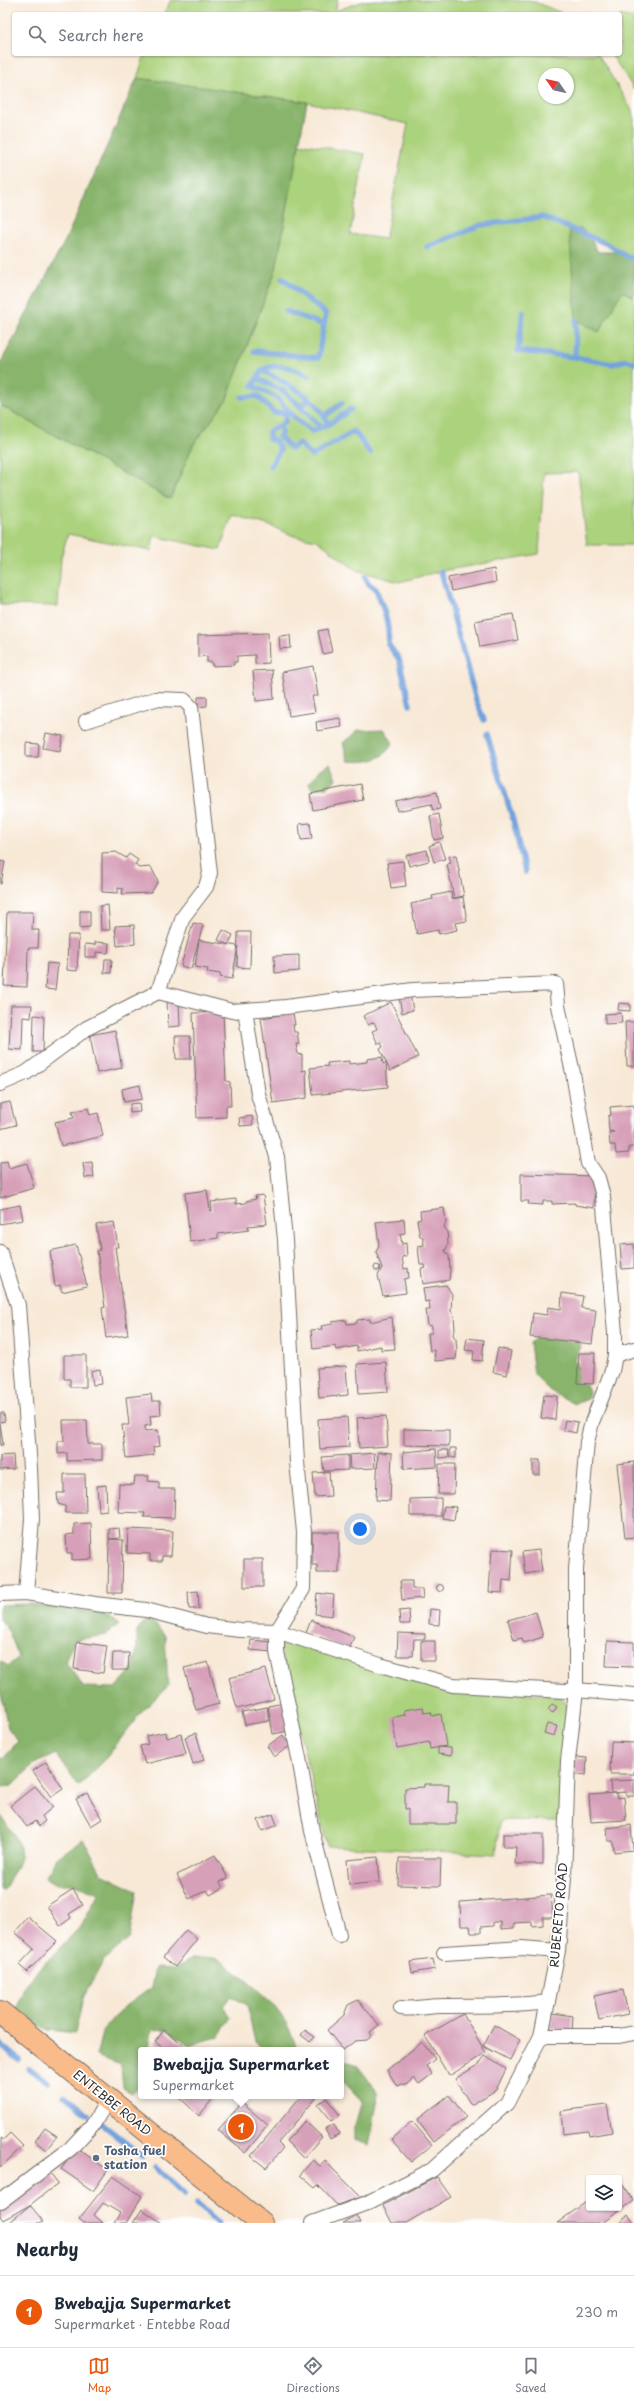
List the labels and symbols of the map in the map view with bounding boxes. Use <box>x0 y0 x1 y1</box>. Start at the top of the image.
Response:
north arrow <box>538 68 574 104</box>
your location <box>350 1519 370 1539</box>
street label: RUBERETO ROAD <box>544 1862 572 1968</box>
street label: ENTEBBE ROAD <box>70 2065 156 2139</box>
pin: 1 <box>228 2112 254 2142</box>
place label: Tosha fuel station <box>104 2141 166 2173</box>
marker: Tosha fuel station <box>91 2153 101 2163</box>

